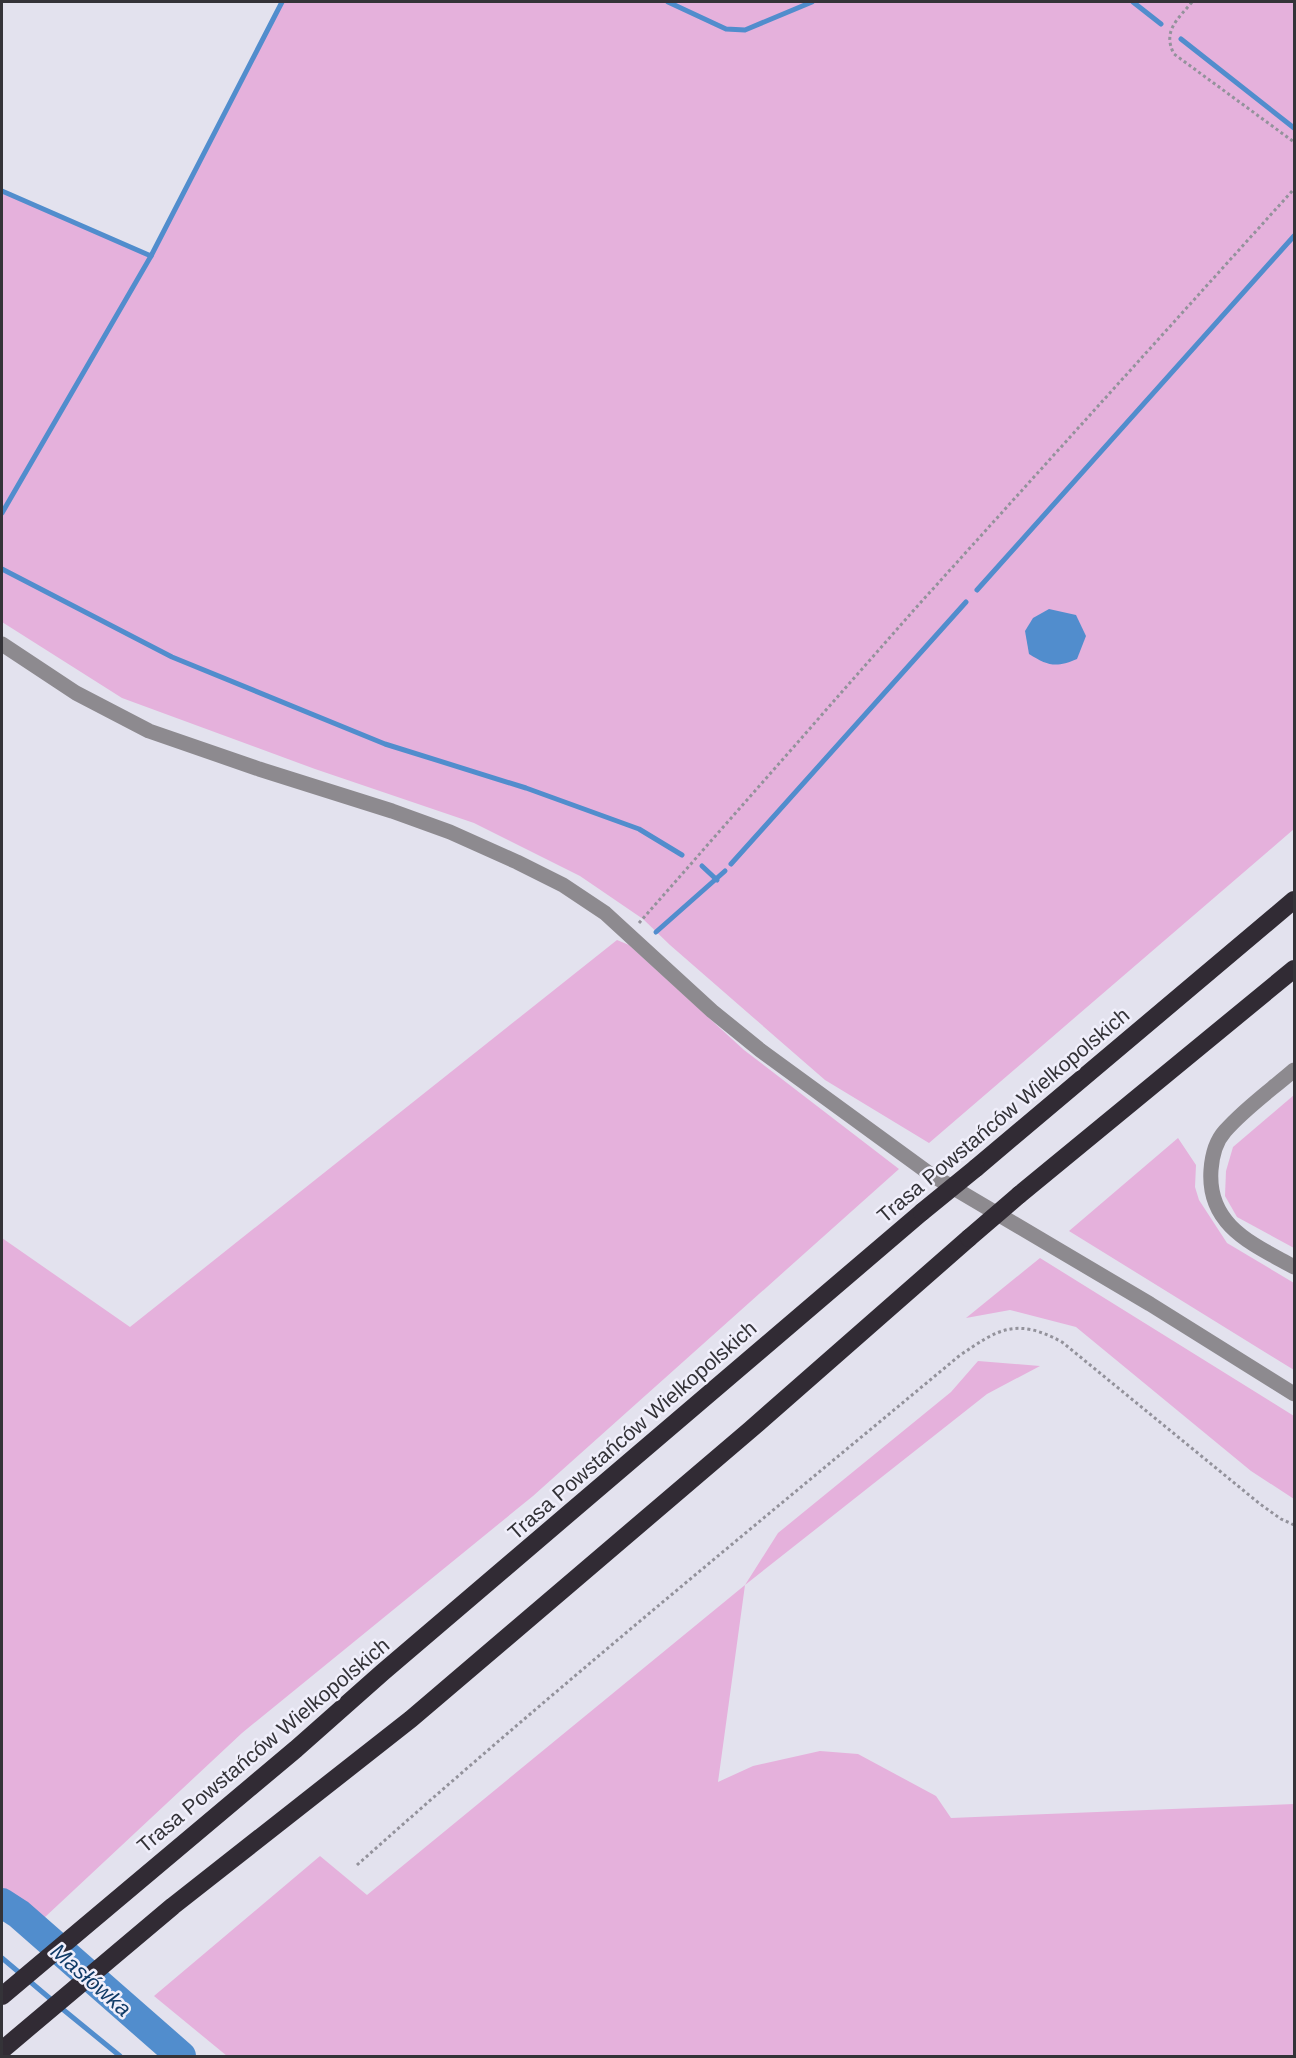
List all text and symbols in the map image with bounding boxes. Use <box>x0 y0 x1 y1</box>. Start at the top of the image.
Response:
street label: Trasa Powstańców Wielkopolskich <box>873 1003 1133 1227</box>
street label: Trasa Powstańców Wielkopolskich <box>503 1316 761 1544</box>
street label: Trasa Powstańców Wielkopolskich <box>133 1633 393 1857</box>
water label: Masłówka <box>46 1938 136 2022</box>

